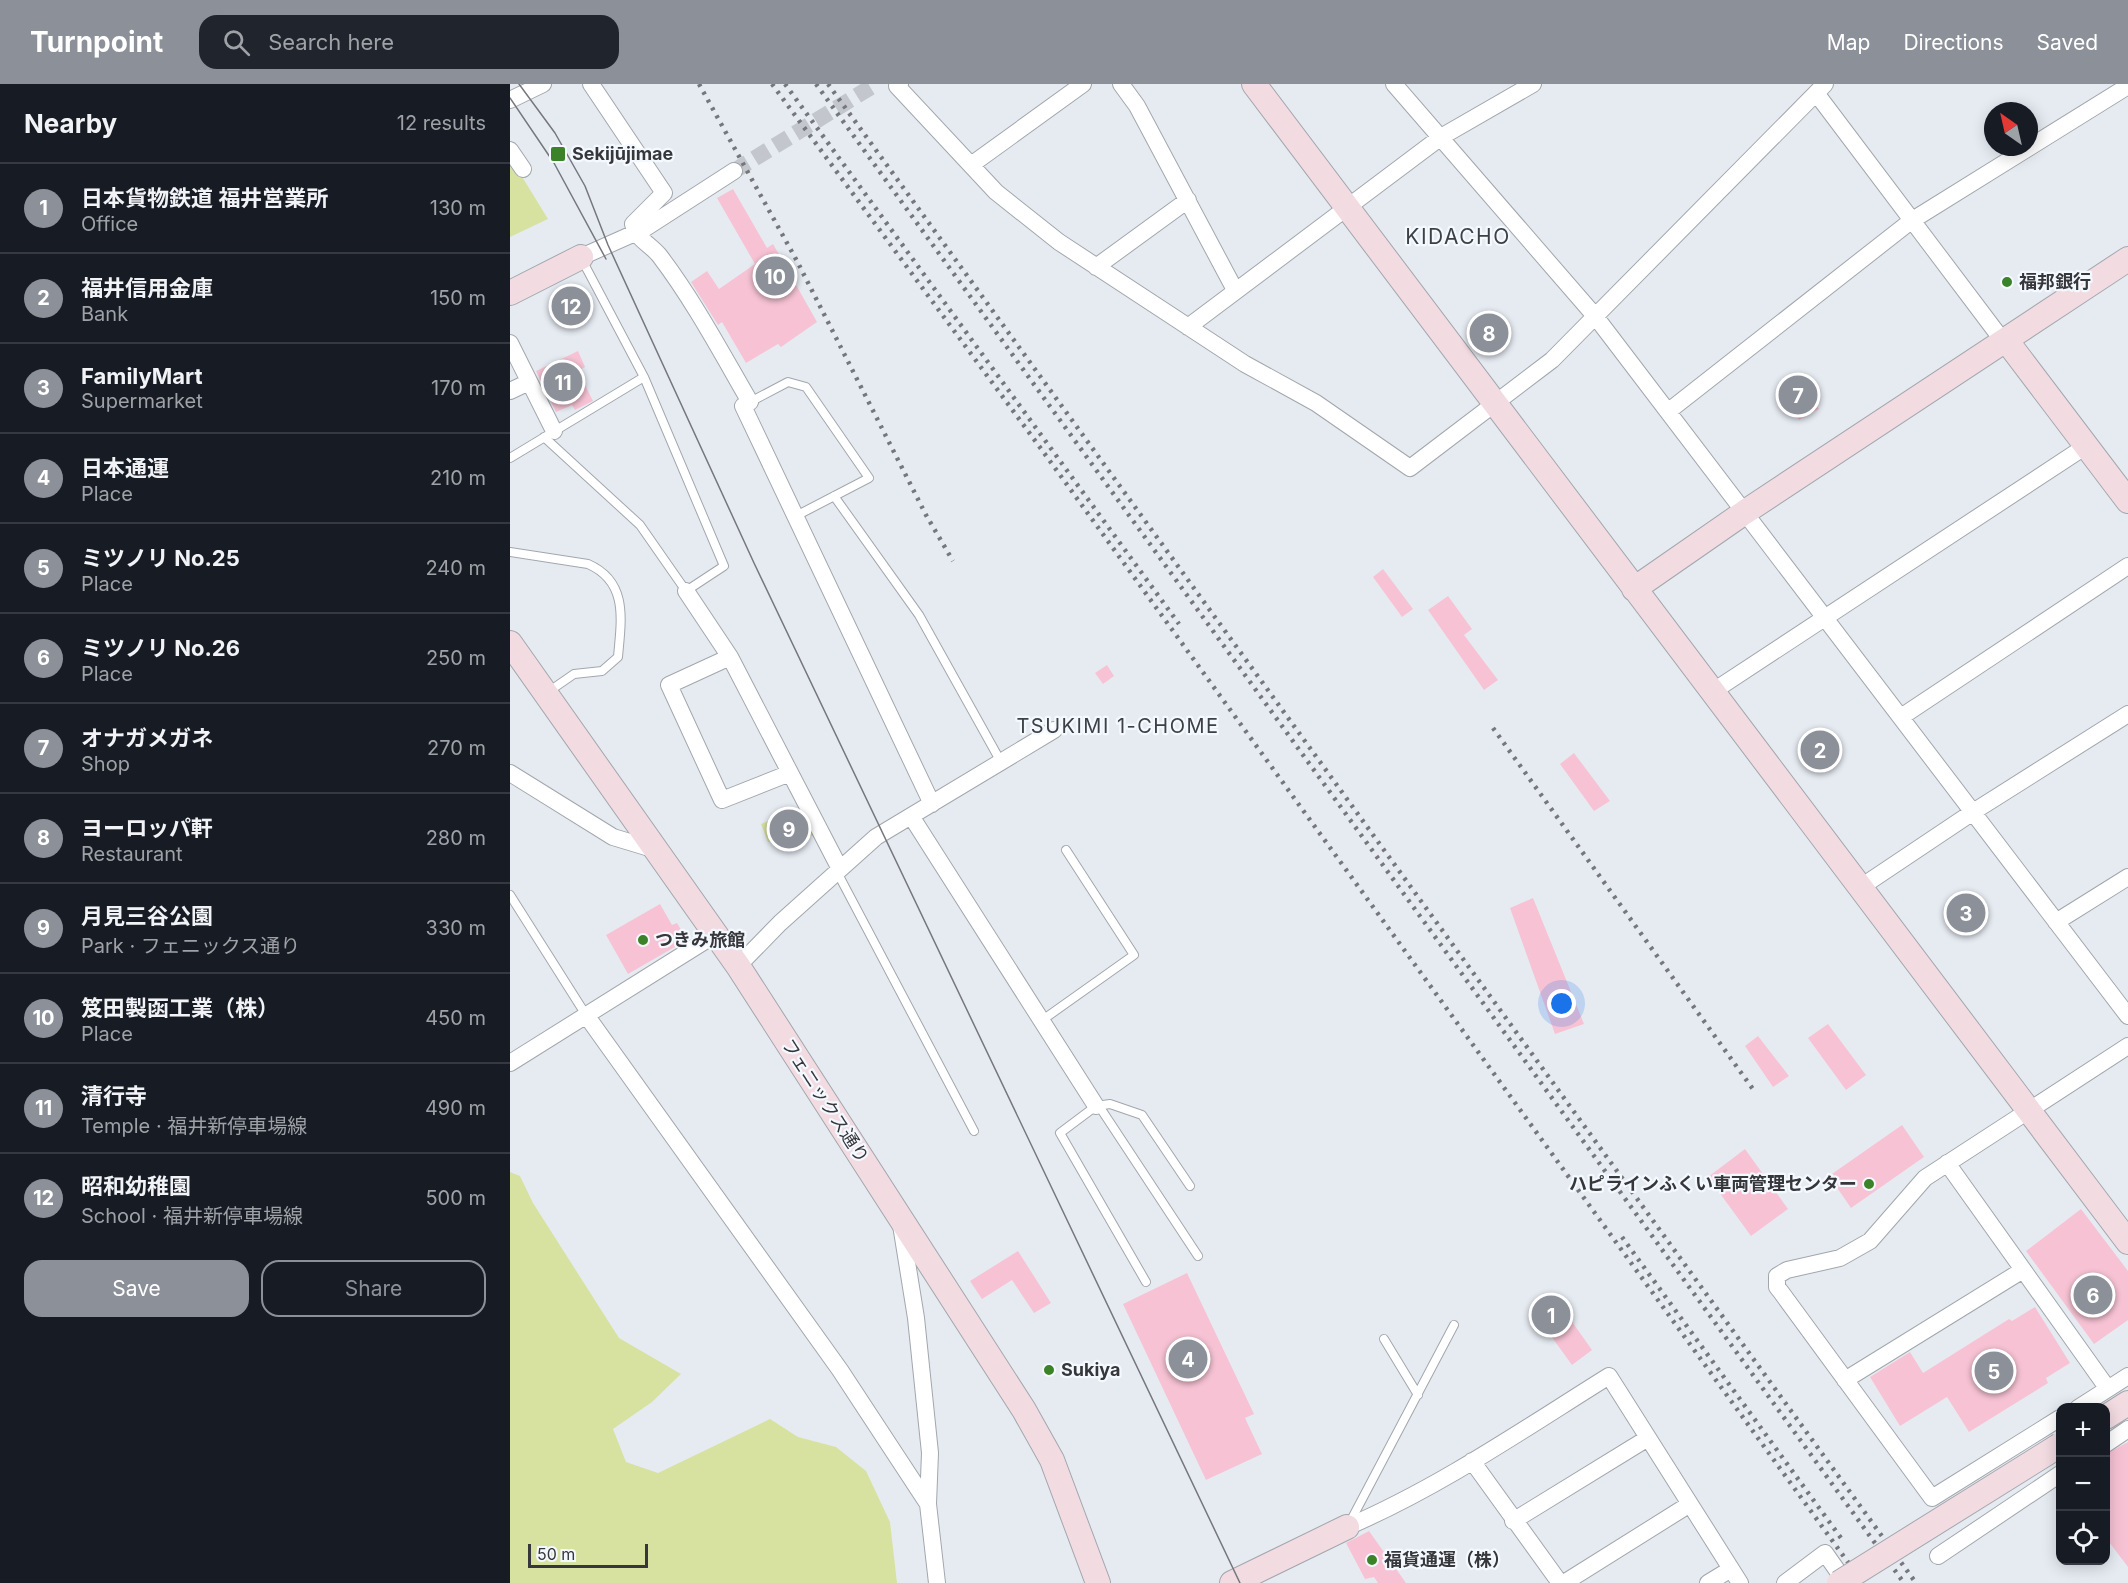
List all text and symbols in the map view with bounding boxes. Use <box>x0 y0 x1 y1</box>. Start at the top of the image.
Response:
search box <box>199 15 619 69</box>
text: Turnpoint <box>30 25 163 59</box>
icon: search <box>220 26 253 59</box>
text: Search here <box>268 29 394 55</box>
text: Map <box>1827 30 1870 55</box>
text: Directions <box>1903 30 2004 55</box>
text: Saved <box>2037 30 2098 55</box>
north arrow <box>1984 102 2038 156</box>
text: Nearby <box>24 108 117 139</box>
text: 12 results <box>397 111 486 135</box>
place label: Sekijūjimae <box>572 143 674 164</box>
marker: Sekijūjimae <box>549 145 567 163</box>
text: 日本貨物鉄道 福井営業所 <box>81 185 328 211</box>
text: 1 <box>39 196 48 220</box>
text: 130 m <box>430 196 486 220</box>
text: Office <box>81 212 138 236</box>
district label: KIDACHO <box>1405 224 1511 249</box>
pin: 10 <box>756 254 794 298</box>
place label: 福邦銀行 <box>2019 271 2091 292</box>
text: 福井信用金庫 <box>81 275 213 301</box>
marker: 福邦銀行 <box>2000 275 2014 289</box>
pin: 12 <box>552 284 590 328</box>
text: 2 <box>37 286 50 310</box>
text: 150 m <box>430 286 486 310</box>
text: Bank <box>81 302 128 326</box>
pin: 8 <box>1470 310 1508 356</box>
pin: 11 <box>544 360 582 404</box>
text: FamilyMart <box>81 363 203 389</box>
pin: 7 <box>1778 372 1818 418</box>
text: 3 <box>37 376 50 400</box>
text: 170 m <box>431 376 486 400</box>
text: Supermarket <box>81 389 203 413</box>
text: 日本通運 <box>81 455 169 481</box>
text: 4 <box>37 466 50 490</box>
text: 210 m <box>430 466 486 490</box>
text: Place <box>81 482 133 506</box>
text: ミツノリ No.25 <box>81 545 240 571</box>
text: 5 <box>37 556 50 580</box>
text: 240 m <box>425 556 486 580</box>
text: Place <box>81 572 133 596</box>
text: ミツノリ No.26 <box>81 635 240 661</box>
text: 6 <box>37 646 50 670</box>
text: 250 m <box>426 646 486 670</box>
text: Place <box>81 662 133 686</box>
district label: TSUKIMI 1-CHOME <box>1016 714 1220 738</box>
text: オナガメガネ <box>81 725 213 751</box>
pin: 2 <box>1800 728 1840 772</box>
text: 7 <box>38 736 49 760</box>
text: 270 m <box>427 736 486 760</box>
text: Shop <box>81 752 130 776</box>
pin: 9 <box>770 806 808 852</box>
text: ヨーロッパ軒 <box>81 815 213 841</box>
text: 8 <box>37 826 50 850</box>
text: 280 m <box>426 826 486 850</box>
text: Restaurant <box>81 842 183 866</box>
pin: 3 <box>1946 890 1986 936</box>
text: 月見三谷公園 <box>81 903 213 929</box>
text: 9 <box>37 916 50 940</box>
text: 330 m <box>426 916 486 940</box>
place label: つきみ旅館 <box>655 929 745 950</box>
marker: つきみ旅館 <box>636 933 650 947</box>
text: Park · フェニックス通り <box>81 934 300 958</box>
your location <box>1547 989 1576 1018</box>
text: 笈田製函工業（株） <box>81 995 279 1021</box>
text: 10 <box>32 1006 55 1030</box>
text: 450 m <box>425 1006 486 1030</box>
text: Place <box>81 1022 133 1046</box>
street label: フェニックス通り <box>778 1035 873 1167</box>
text: 清行寺 <box>81 1083 147 1109</box>
text: 11 <box>35 1096 52 1120</box>
text: 490 m <box>425 1096 486 1120</box>
text: Temple · 福井新停車場線 <box>81 1114 307 1138</box>
text: 昭和幼稚園 <box>81 1173 191 1199</box>
place label: ハピラインふくい車両管理センター <box>1569 1173 1857 1194</box>
marker: ハピラインふくい車両管理センター <box>1862 1177 1876 1191</box>
text: 12 <box>33 1186 54 1210</box>
text: 500 m <box>425 1186 486 1210</box>
text: School · 福井新停車場線 <box>81 1204 303 1228</box>
button: Save <box>24 1260 249 1317</box>
button: Share <box>261 1260 486 1317</box>
pin: 6 <box>2074 1272 2112 1318</box>
pin: 1 <box>1532 1292 1570 1338</box>
pin: 4 <box>1168 1336 1208 1382</box>
pin: 5 <box>1974 1348 2014 1394</box>
place label: Sukiya <box>1061 1359 1120 1380</box>
marker: Sukiya <box>1042 1363 1056 1377</box>
map controls <box>2056 1403 2110 1565</box>
button: + <box>2056 1403 2110 1457</box>
button: − <box>2056 1457 2110 1511</box>
button: locate <box>2056 1511 2110 1565</box>
scale bar <box>528 1541 648 1568</box>
text: 50 m <box>537 1544 575 1564</box>
place label: 福貨通運（株） <box>1384 1549 1510 1570</box>
marker: 福貨通運（株） <box>1365 1553 1379 1567</box>

